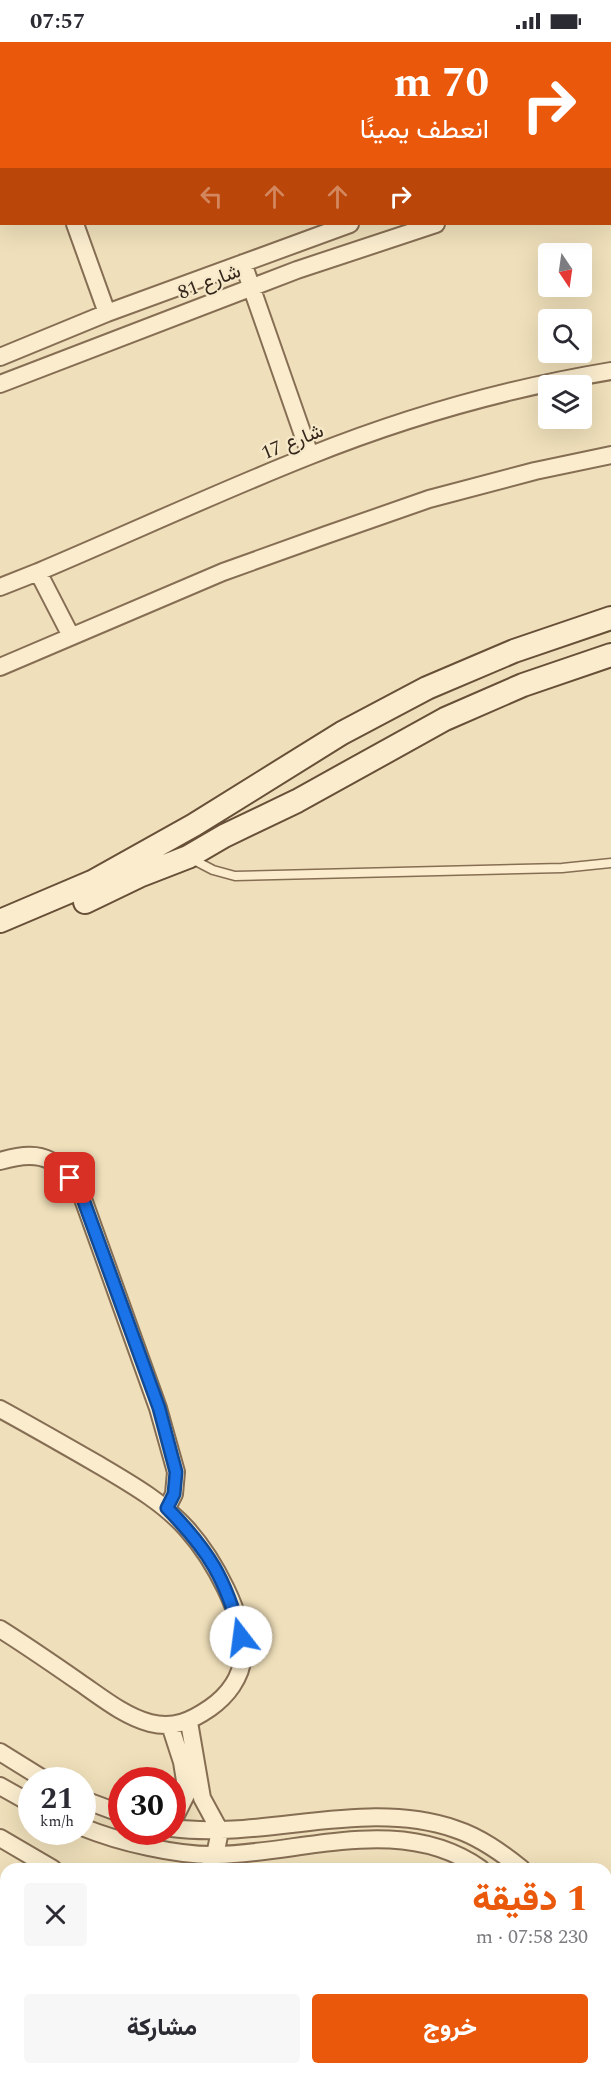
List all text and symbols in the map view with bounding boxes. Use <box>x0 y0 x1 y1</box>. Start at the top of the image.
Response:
text: 07:57 <box>30 5 85 38</box>
text: 70 m <box>394 52 489 115</box>
icon: right <box>510 66 588 144</box>
text: انعطف يمينًا <box>360 109 489 151</box>
icon: left <box>195 180 228 213</box>
icon: ahead <box>258 180 291 213</box>
icon: ahead <box>321 180 354 213</box>
icon: right <box>384 180 417 213</box>
north arrow <box>538 243 592 297</box>
map controls <box>538 243 592 429</box>
street label: شارع 81 <box>174 256 245 308</box>
button: search <box>538 309 592 363</box>
button: layers <box>538 375 592 429</box>
street label: شارع 17 <box>257 416 328 468</box>
pin <box>44 1152 95 1203</box>
icon: arrive <box>53 1161 86 1194</box>
position arrow <box>209 1605 273 1669</box>
speed limit sign: 30 <box>108 1767 186 1845</box>
text: 21 <box>40 1776 74 1822</box>
text: km/h <box>40 1810 74 1833</box>
text: 1 دقيقة <box>472 1872 588 1927</box>
button: close <box>24 1883 87 1946</box>
text: 230 m · 07:58 <box>476 1922 588 1952</box>
button: مشاركة <box>24 1994 300 2063</box>
button: خروج <box>312 1994 588 2063</box>

